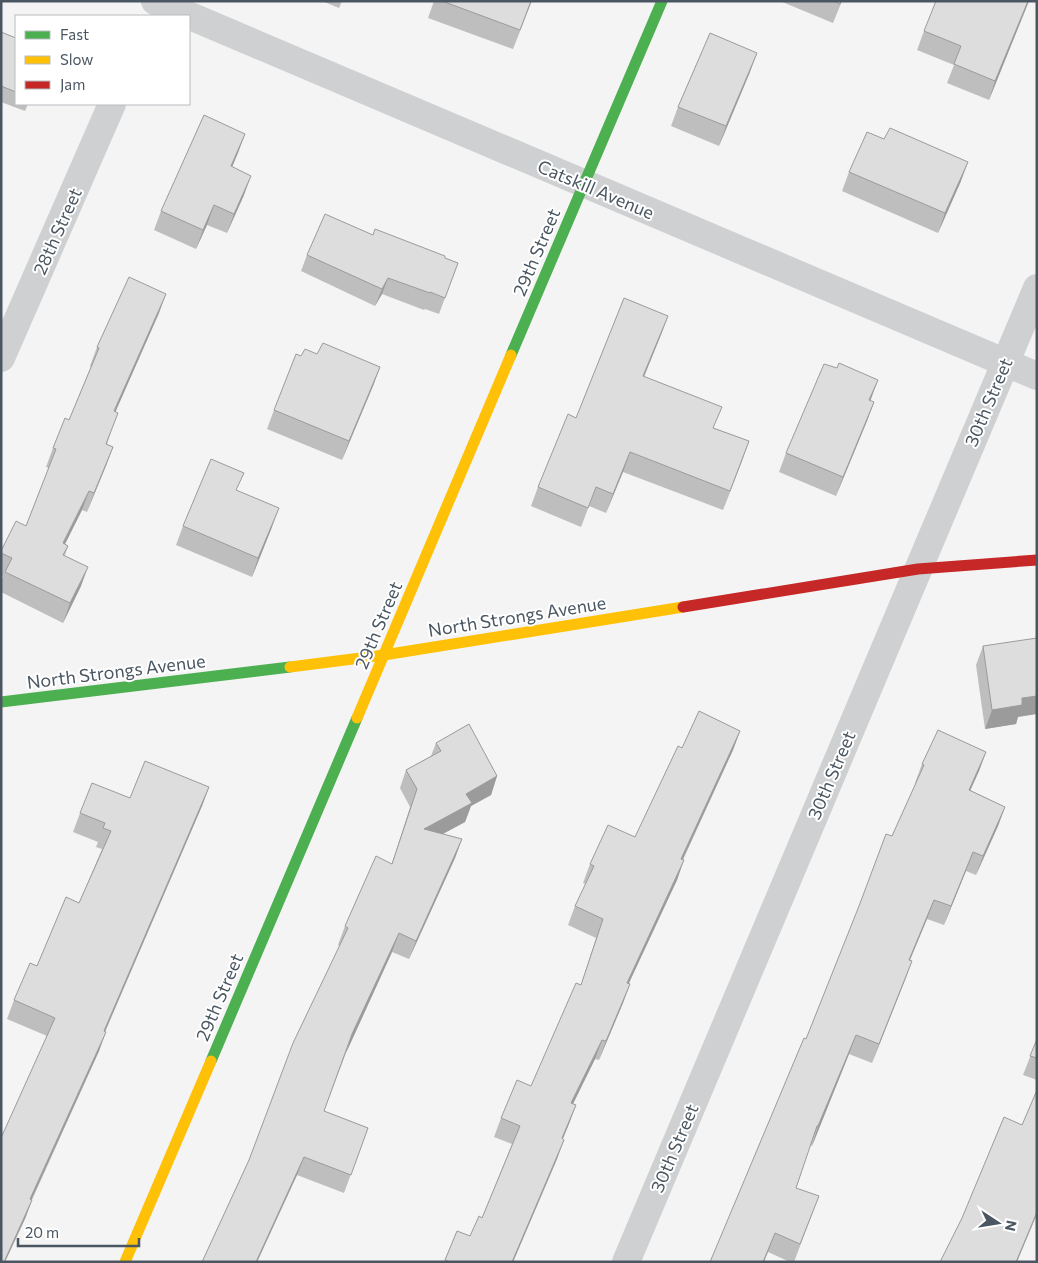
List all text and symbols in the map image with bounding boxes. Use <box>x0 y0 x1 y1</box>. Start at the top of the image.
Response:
legend <box>15 15 190 105</box>
text: Fast <box>60 25 89 43</box>
text: Slow <box>60 50 93 68</box>
text: Jam <box>60 75 85 93</box>
street label: Catskill Avenue <box>534 155 658 223</box>
street label: 28th Street <box>28 184 86 278</box>
street label: 29th Street <box>508 205 564 299</box>
street label: 30th Street <box>960 354 1016 450</box>
street label: 29th Street <box>350 578 406 672</box>
street label: North Strongs Avenue <box>427 591 607 641</box>
street label: North Strongs Avenue <box>25 649 207 693</box>
street label: 30th Street <box>803 727 859 823</box>
street label: 29th Street <box>191 950 247 1044</box>
street label: 30th Street <box>646 1100 702 1196</box>
north arrow <box>973 1198 1023 1248</box>
scale bar <box>18 1216 139 1248</box>
text: N <box>1002 1219 1021 1233</box>
text: 20 m <box>25 1223 59 1241</box>

